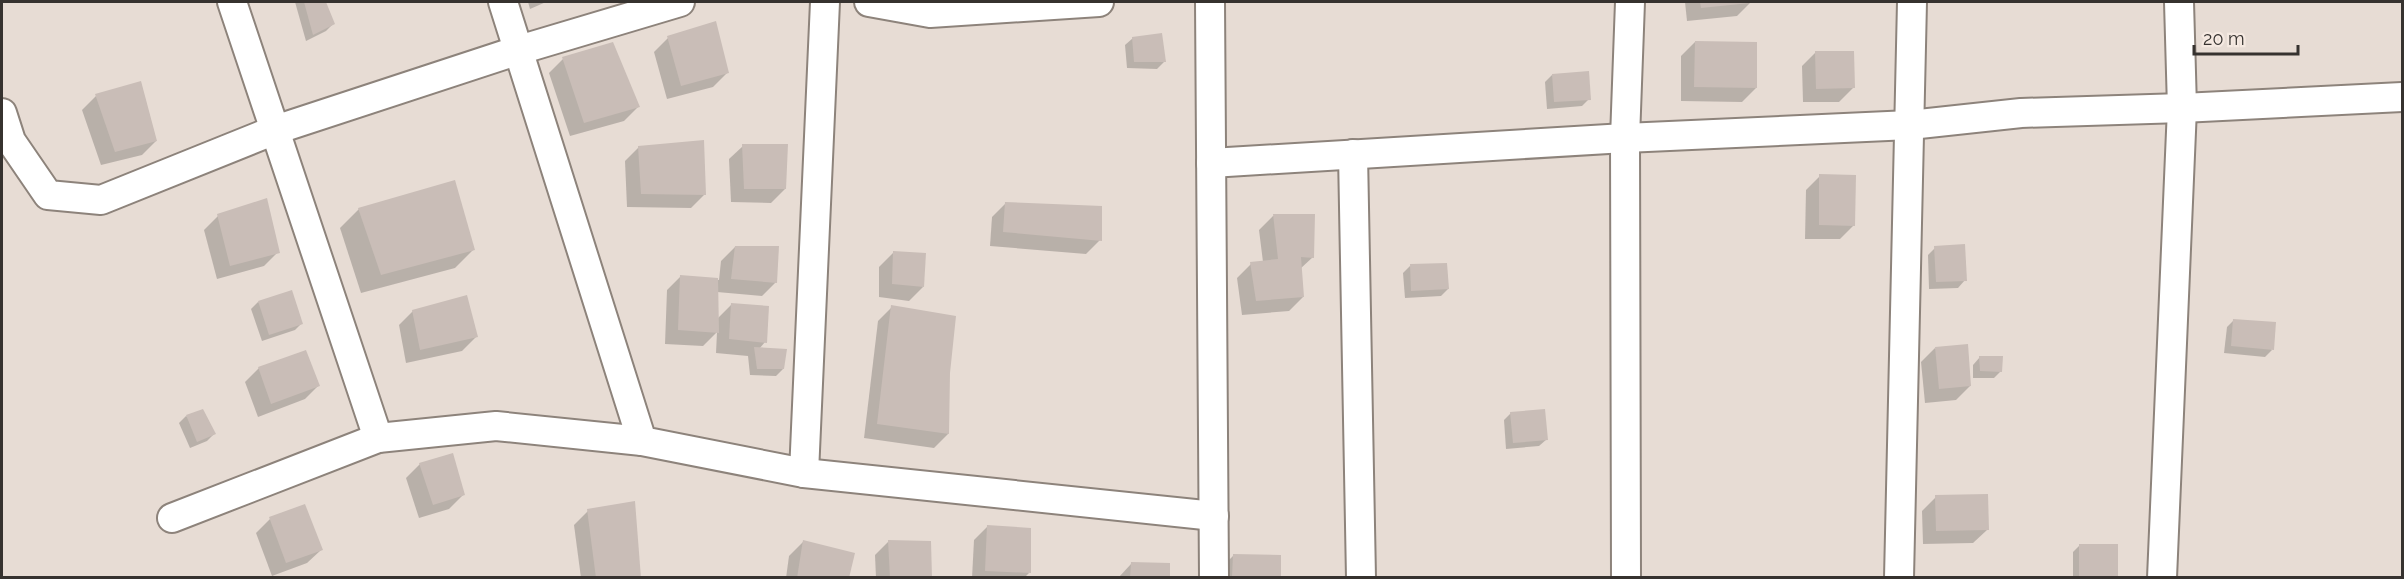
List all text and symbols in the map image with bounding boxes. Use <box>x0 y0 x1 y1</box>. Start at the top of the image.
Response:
scale bar <box>2194 18 2298 56</box>
text: 20 m <box>2203 28 2245 49</box>

